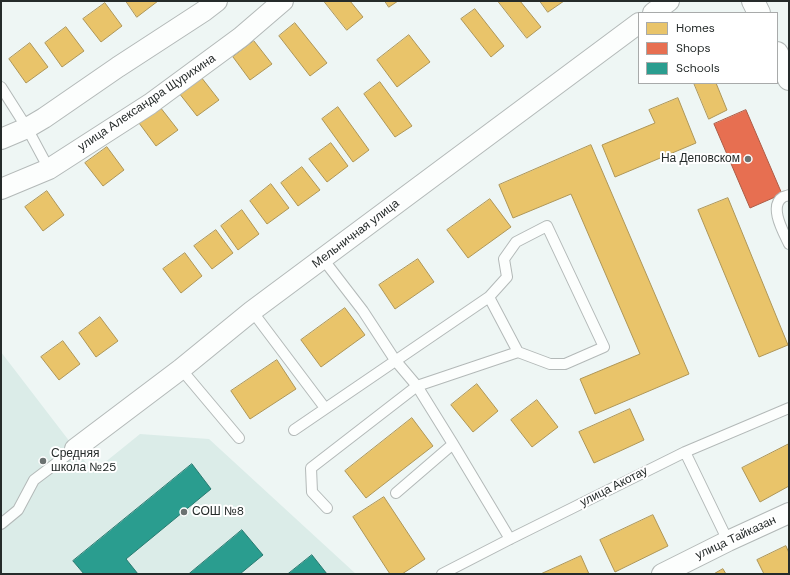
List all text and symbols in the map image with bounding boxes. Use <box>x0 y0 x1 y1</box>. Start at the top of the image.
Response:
legend <box>638 12 778 84</box>
text: Homes <box>676 20 715 36</box>
text: Shops <box>676 40 711 56</box>
street label: улица Александра Щурихина <box>75 51 219 155</box>
text: Schools <box>676 60 720 76</box>
place label: На Деповском <box>661 152 740 166</box>
marker: На Деповском <box>743 154 753 164</box>
street label: Мельничная улица <box>310 197 402 271</box>
place label: Средняя школа №25 <box>51 447 116 475</box>
marker: Средняя школа №25 <box>38 456 48 466</box>
street label: улица Акотау <box>578 464 650 510</box>
place label: СОШ №8 <box>192 505 244 519</box>
marker: СОШ №8 <box>179 507 189 517</box>
street label: улица Тайказан <box>693 513 779 563</box>

